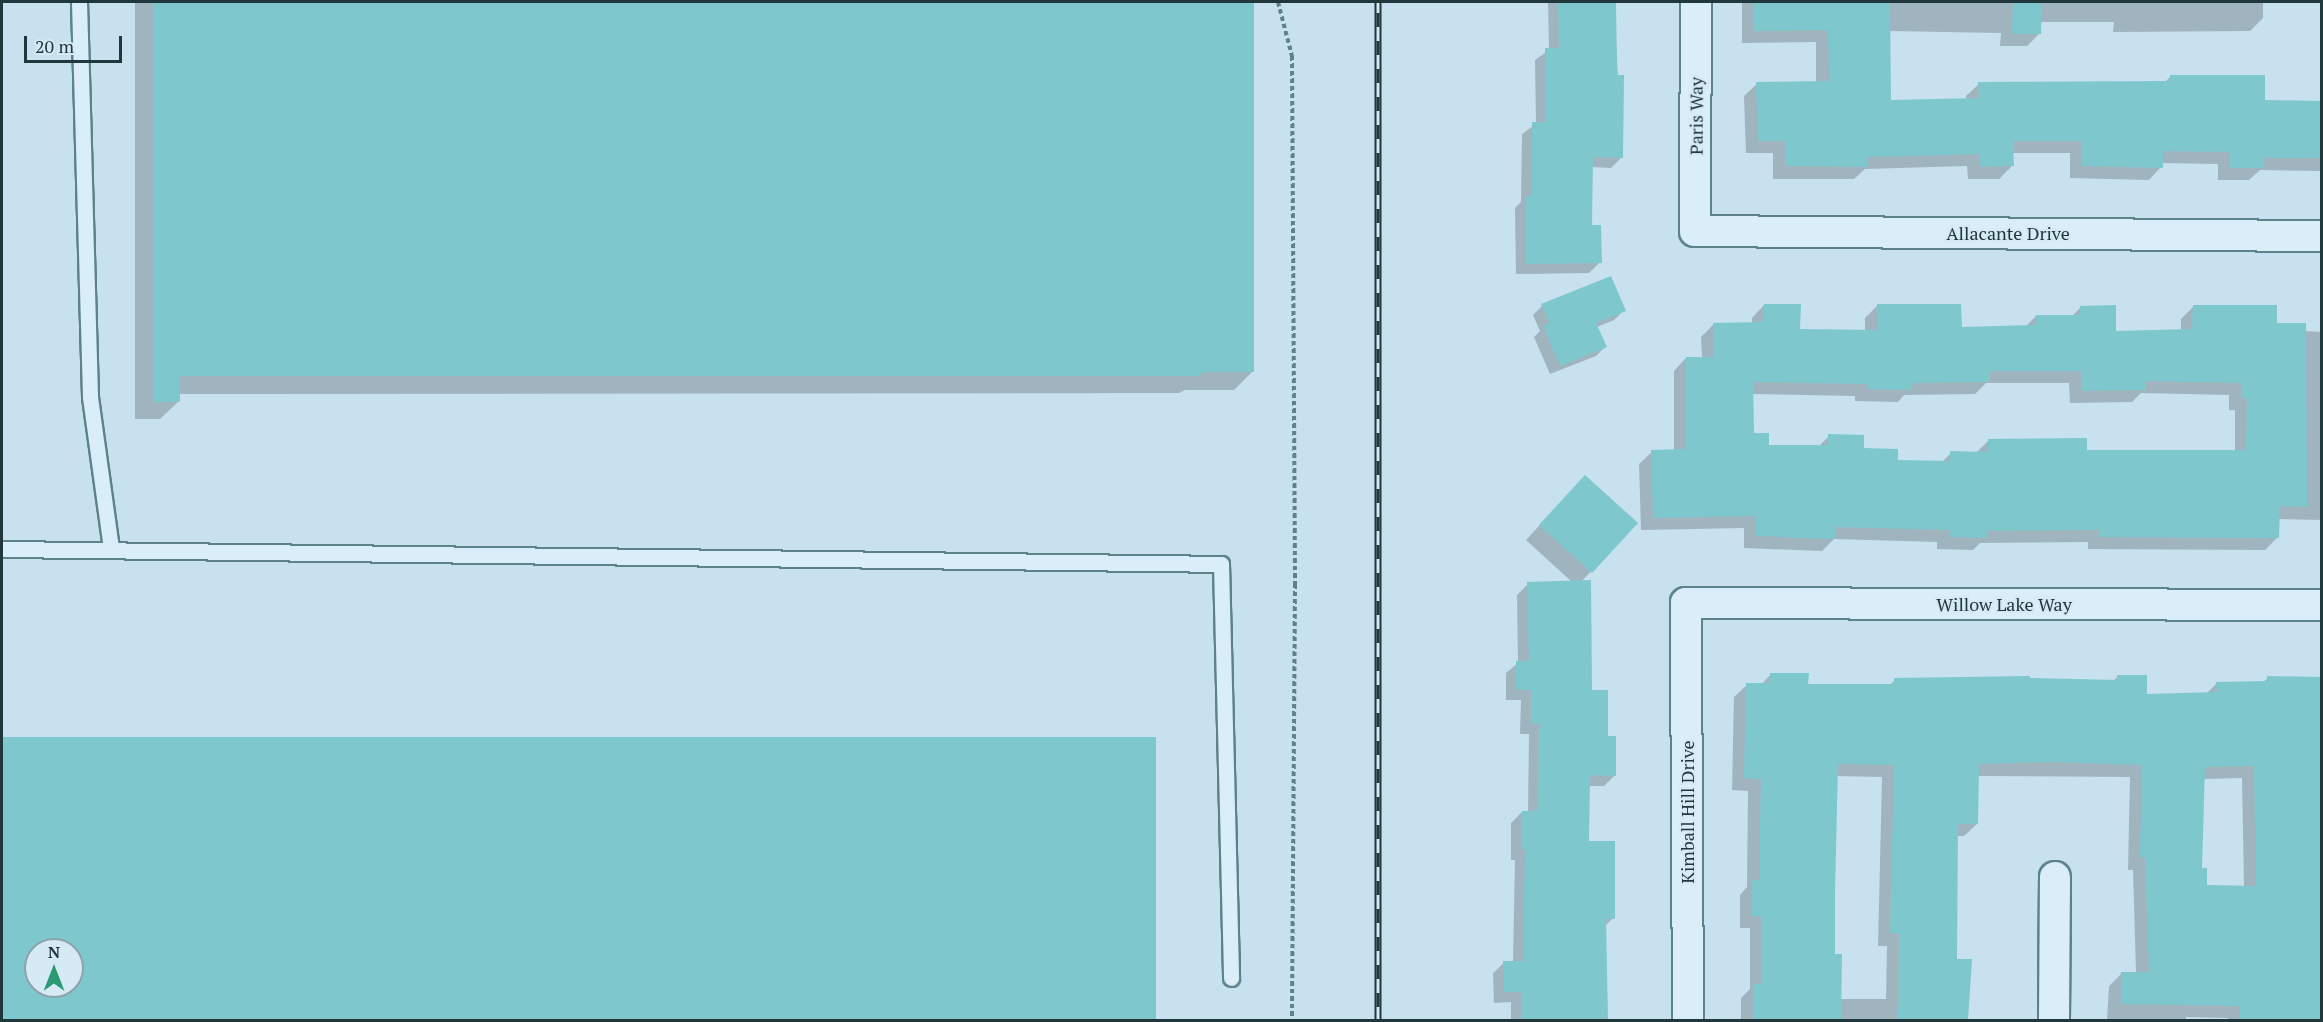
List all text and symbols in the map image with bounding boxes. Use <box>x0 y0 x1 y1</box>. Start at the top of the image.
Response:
scale bar <box>27 24 124 62</box>
text: 20 m <box>35 34 74 58</box>
street label: Paris Way <box>1685 77 1707 155</box>
street label: Allacante Drive <box>1946 222 2070 244</box>
street label: Willow Lake Way <box>1936 593 2072 615</box>
street label: Kimball Hill Drive <box>1676 740 1698 884</box>
north arrow <box>24 938 84 998</box>
text: N <box>48 941 60 963</box>

